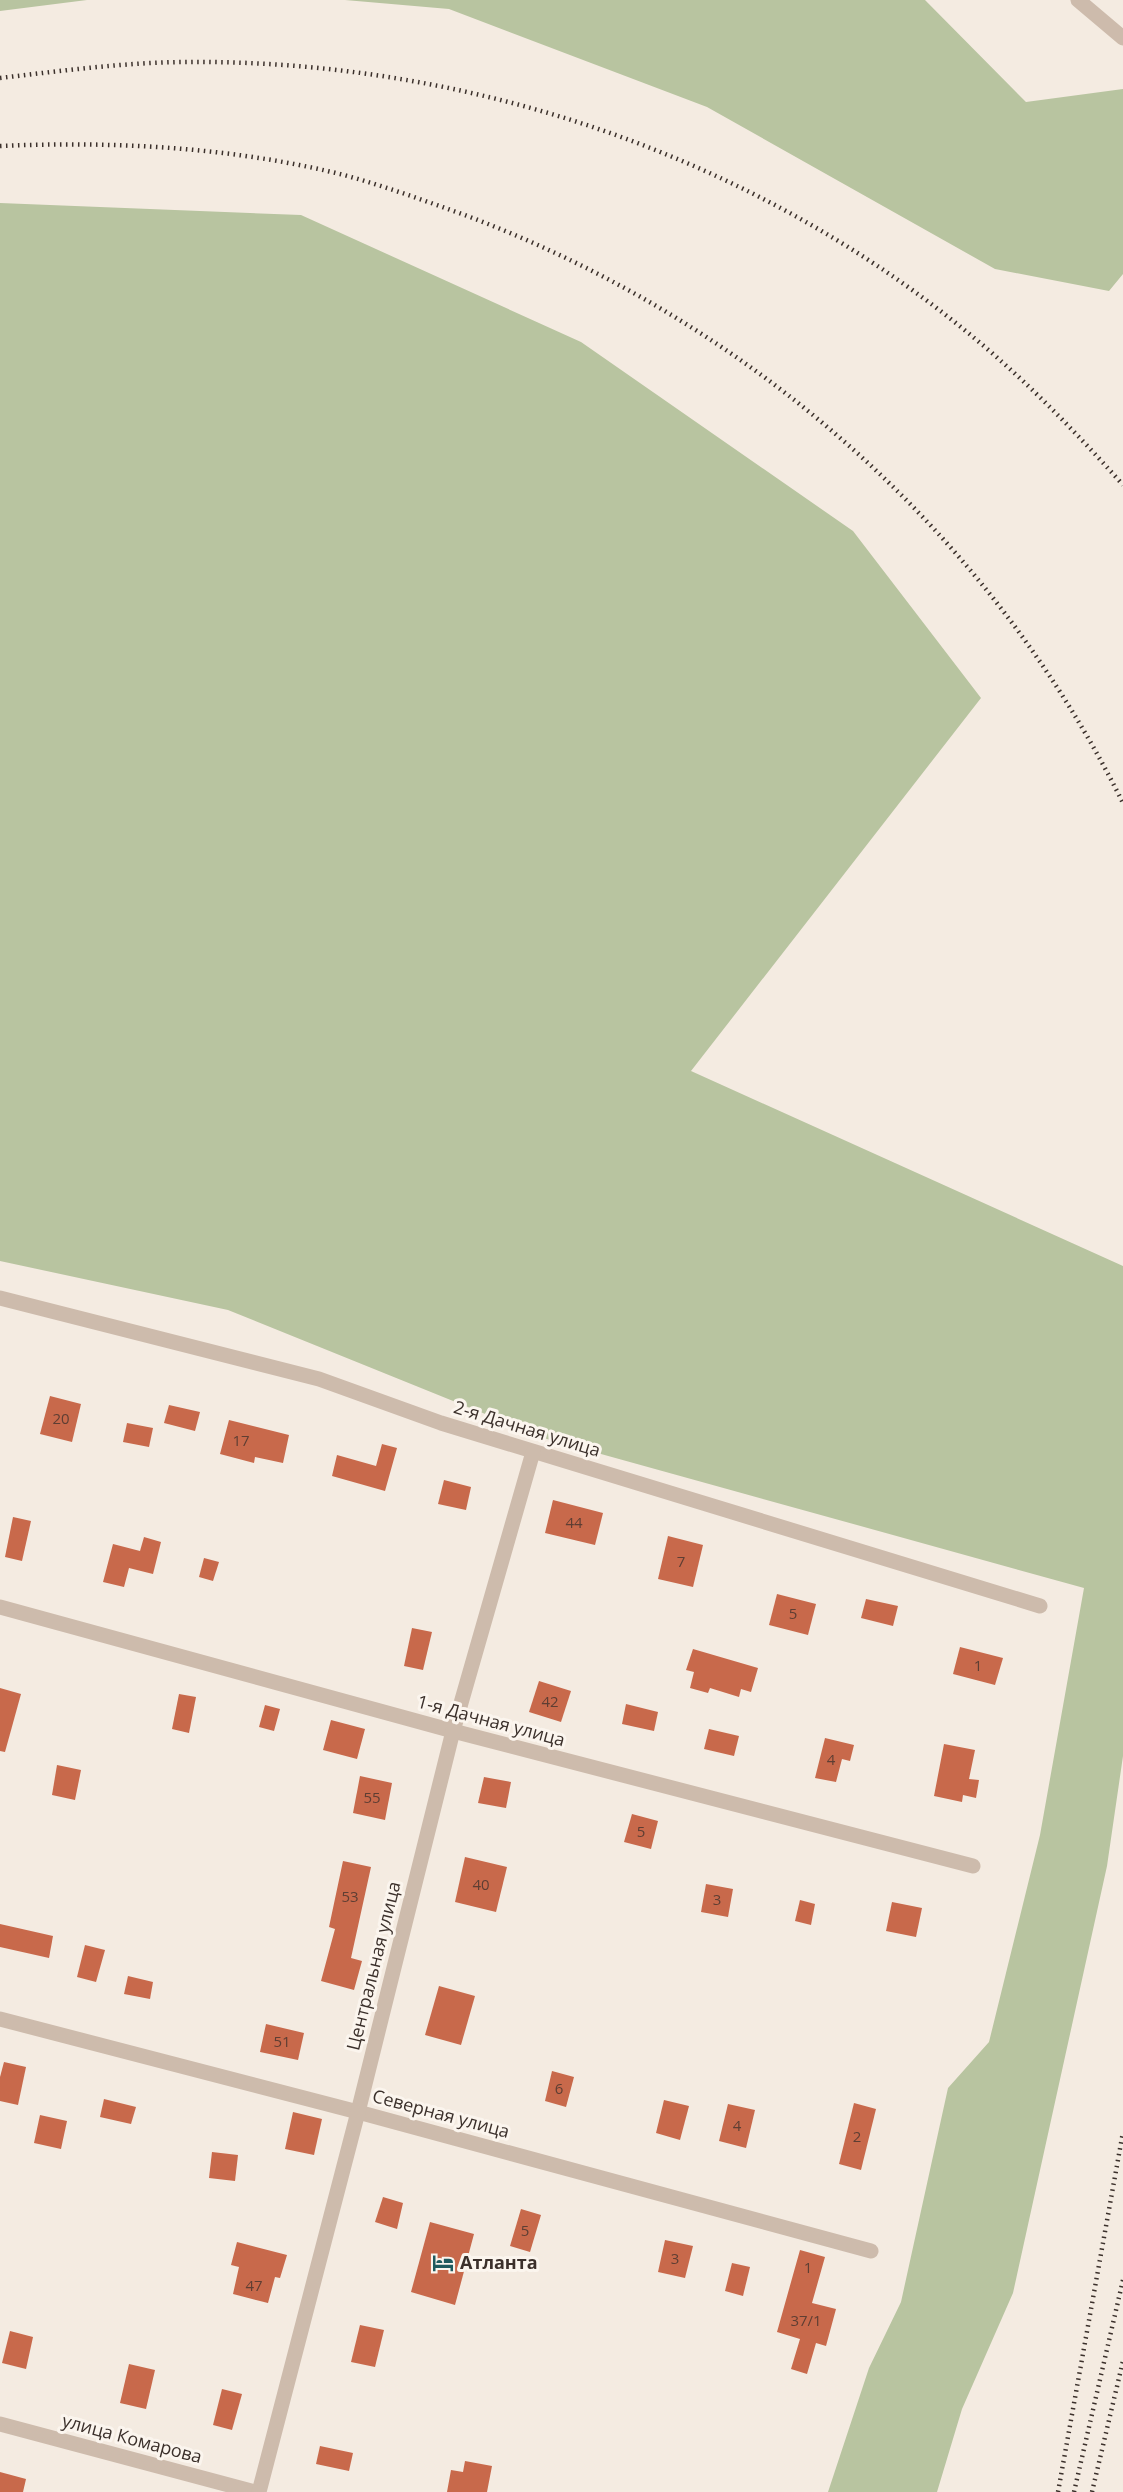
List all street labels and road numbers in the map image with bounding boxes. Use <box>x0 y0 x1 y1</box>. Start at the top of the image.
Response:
street label: 2-я Дачная улица <box>451 1394 604 1462</box>
street label: 1-я Дачная улица <box>415 1689 568 1751</box>
street label: Центральная улица <box>340 1879 406 2053</box>
street label: Северная улица <box>370 2083 512 2143</box>
street label: улица Комарова <box>60 2408 205 2468</box>

